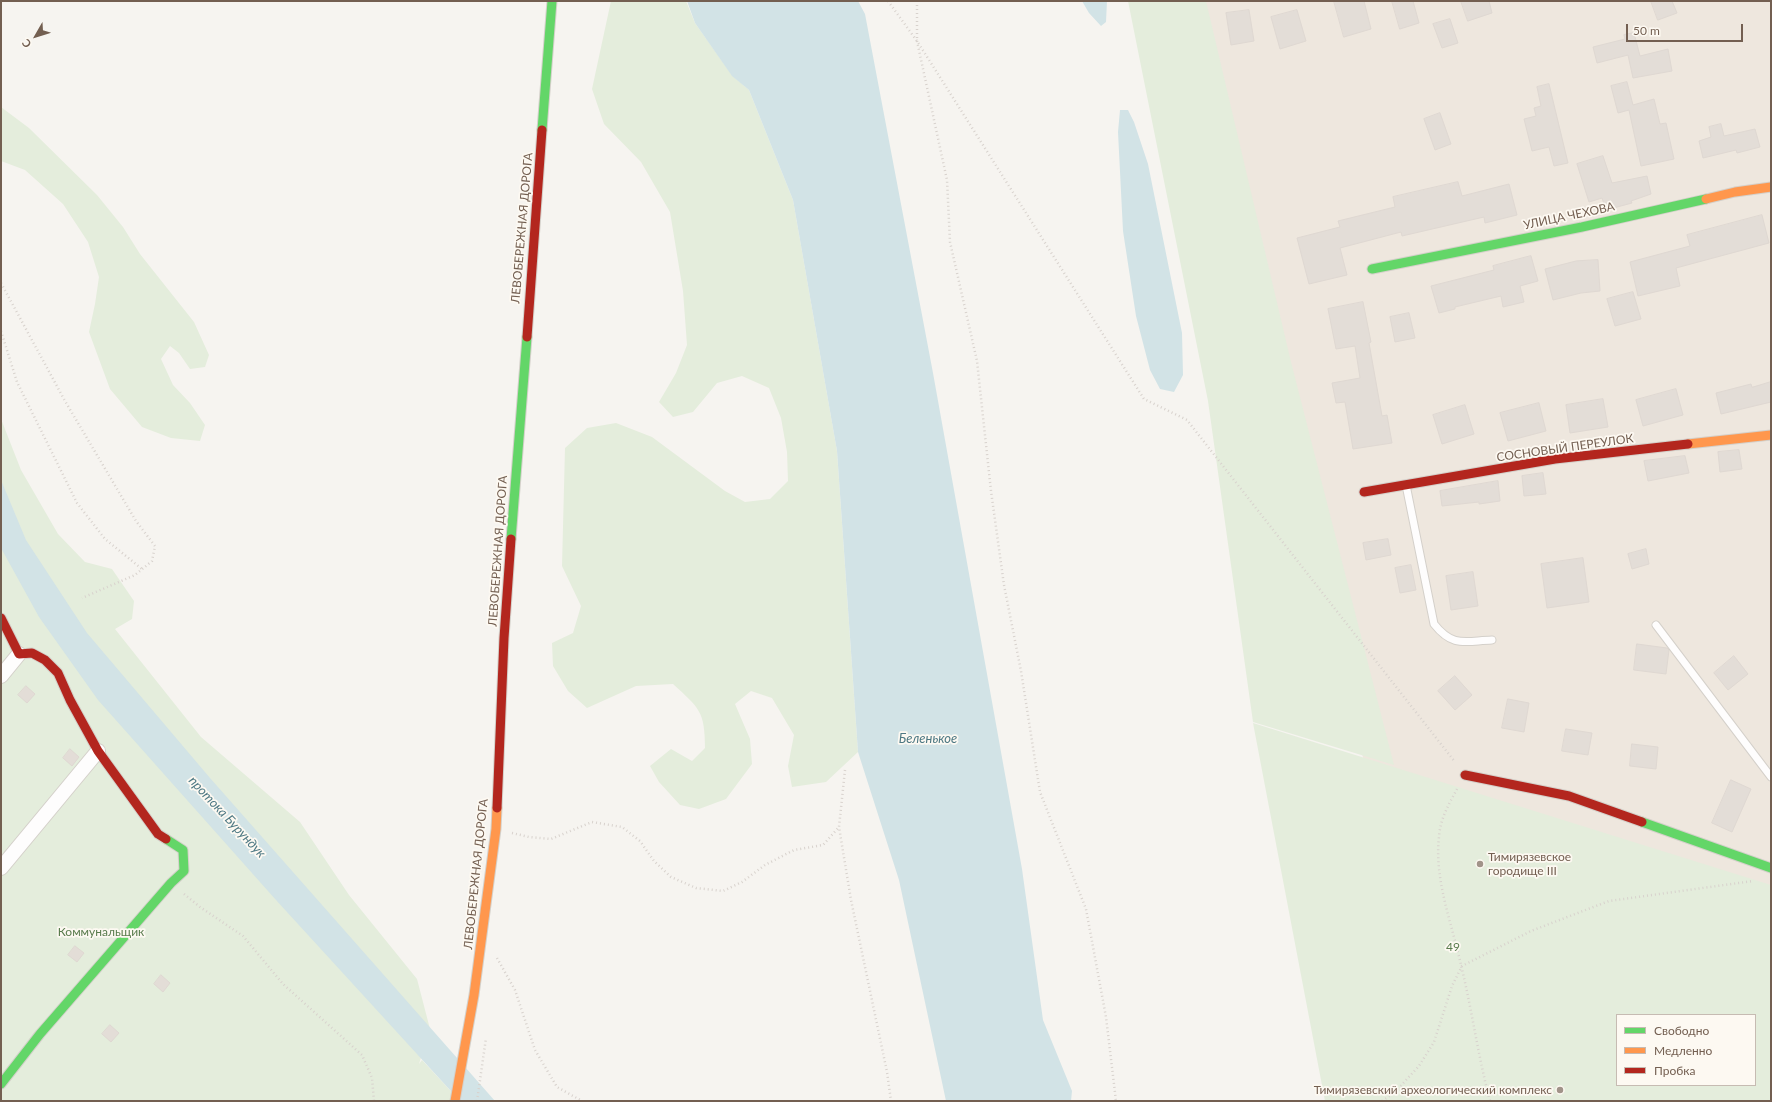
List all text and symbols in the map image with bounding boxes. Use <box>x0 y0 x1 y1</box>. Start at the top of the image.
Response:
north arrow <box>16 16 56 56</box>
scale bar <box>1628 16 1745 42</box>
text: 50 m <box>1633 23 1660 38</box>
text: С <box>19 37 34 51</box>
street label: ЛЕВОБЕРЕЖНАЯ ДОРОГА <box>508 152 536 304</box>
street label: УЛИЦА ЧЕХОВА <box>1522 199 1616 233</box>
street label: СОСНОВЫЙ ПЕРЕУЛОК <box>1496 431 1634 465</box>
street label: ЛЕВОБЕРЕЖНАЯ ДОРОГА <box>486 475 510 627</box>
water label: Беленькое <box>899 731 957 747</box>
water label: протока Бурундук <box>185 773 269 861</box>
street label: ЛЕВОБЕРЕЖНАЯ ДОРОГА <box>461 798 491 950</box>
place label: Тимирязевское городище III <box>1488 850 1571 878</box>
marker: Тимирязевское городище III <box>1475 859 1485 869</box>
park label: Коммунальщик <box>58 925 144 939</box>
park label: 49 <box>1446 940 1460 954</box>
legend <box>1616 1014 1756 1086</box>
text: Свободно <box>1654 1023 1709 1038</box>
text: Медленно <box>1654 1043 1712 1058</box>
text: Пробка <box>1654 1063 1695 1078</box>
place label: Тимирязевский археологический комплекс <box>1314 1083 1552 1097</box>
marker: Тимирязевский археологический комплекс <box>1555 1085 1565 1095</box>

